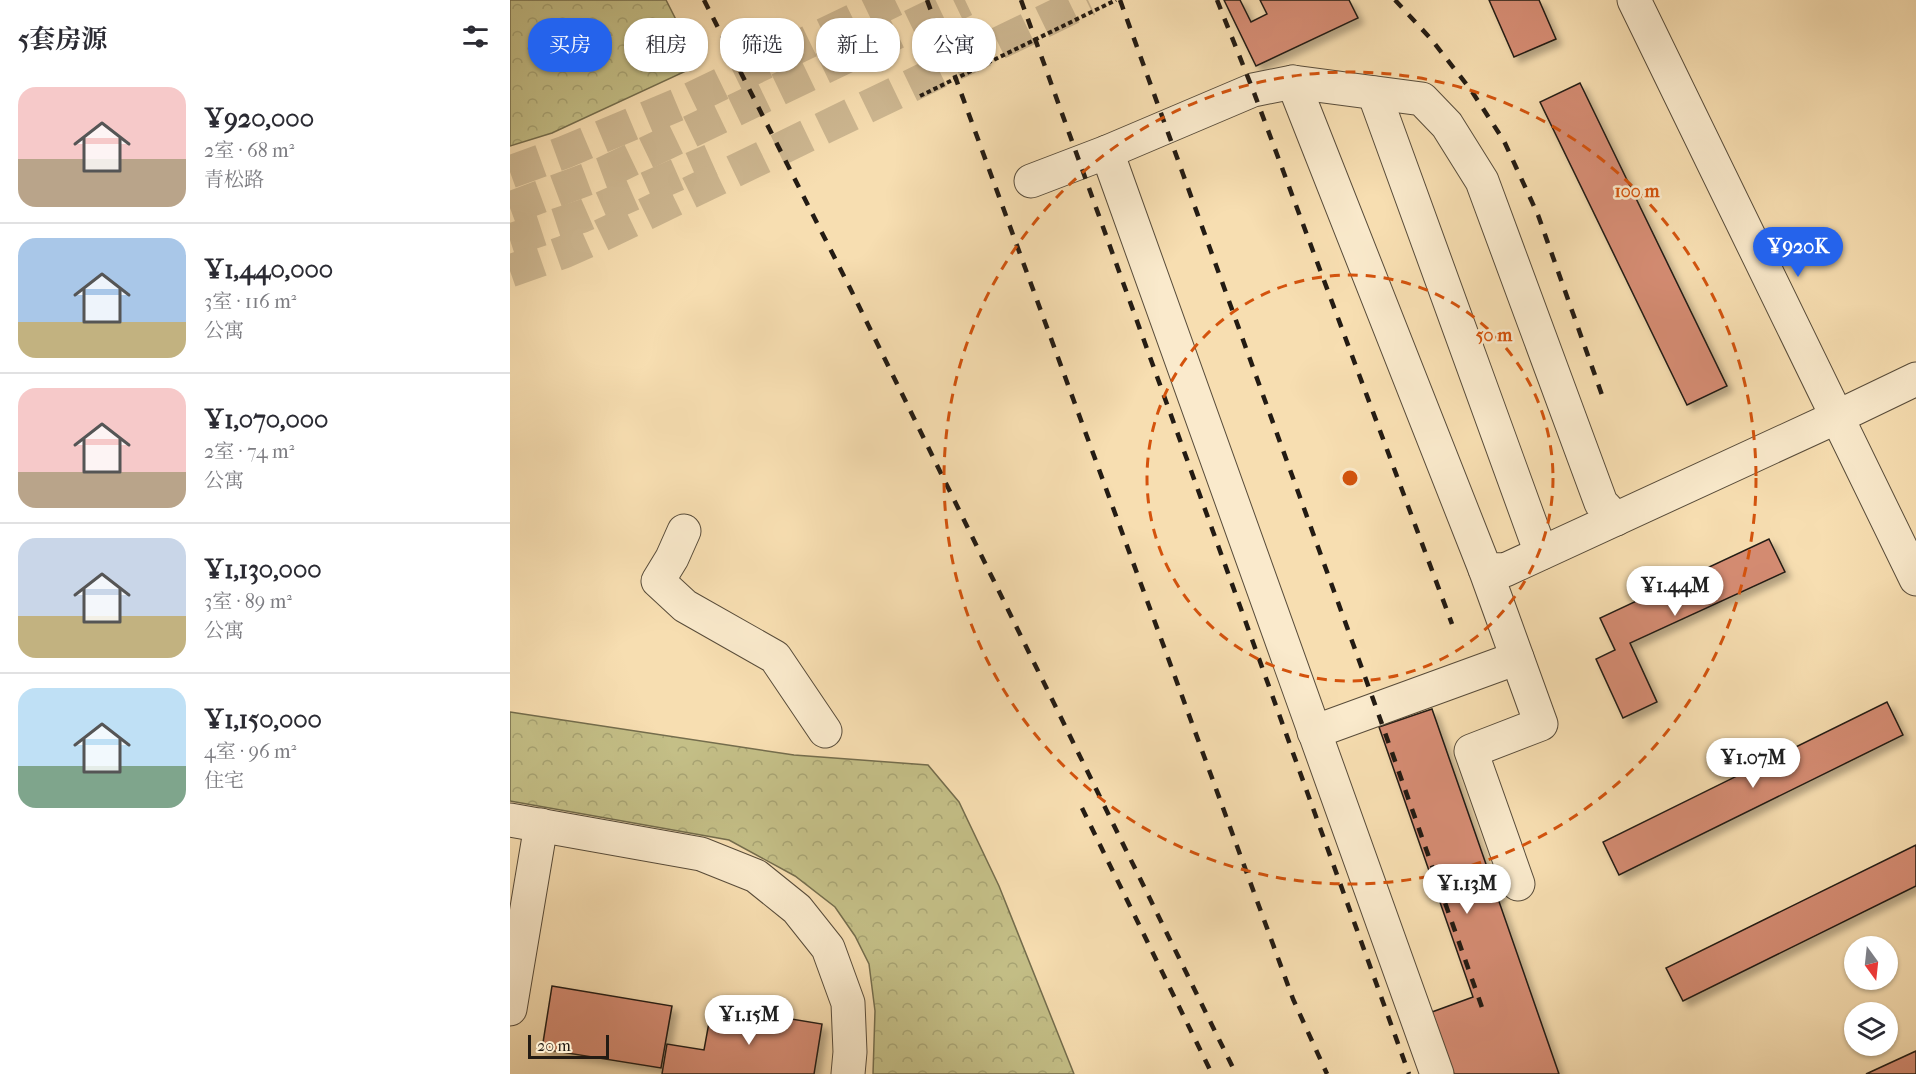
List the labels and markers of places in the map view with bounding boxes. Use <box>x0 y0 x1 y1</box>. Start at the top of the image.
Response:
pin: ¥920K <box>1756 227 1840 278</box>
centre of rings <box>1340 468 1360 488</box>
pin: ¥1.44M <box>1626 566 1724 617</box>
pin: ¥1.07M <box>1704 738 1802 789</box>
pin: ¥1.13M <box>1418 864 1516 915</box>
pin: ¥1.15M <box>700 995 798 1046</box>

